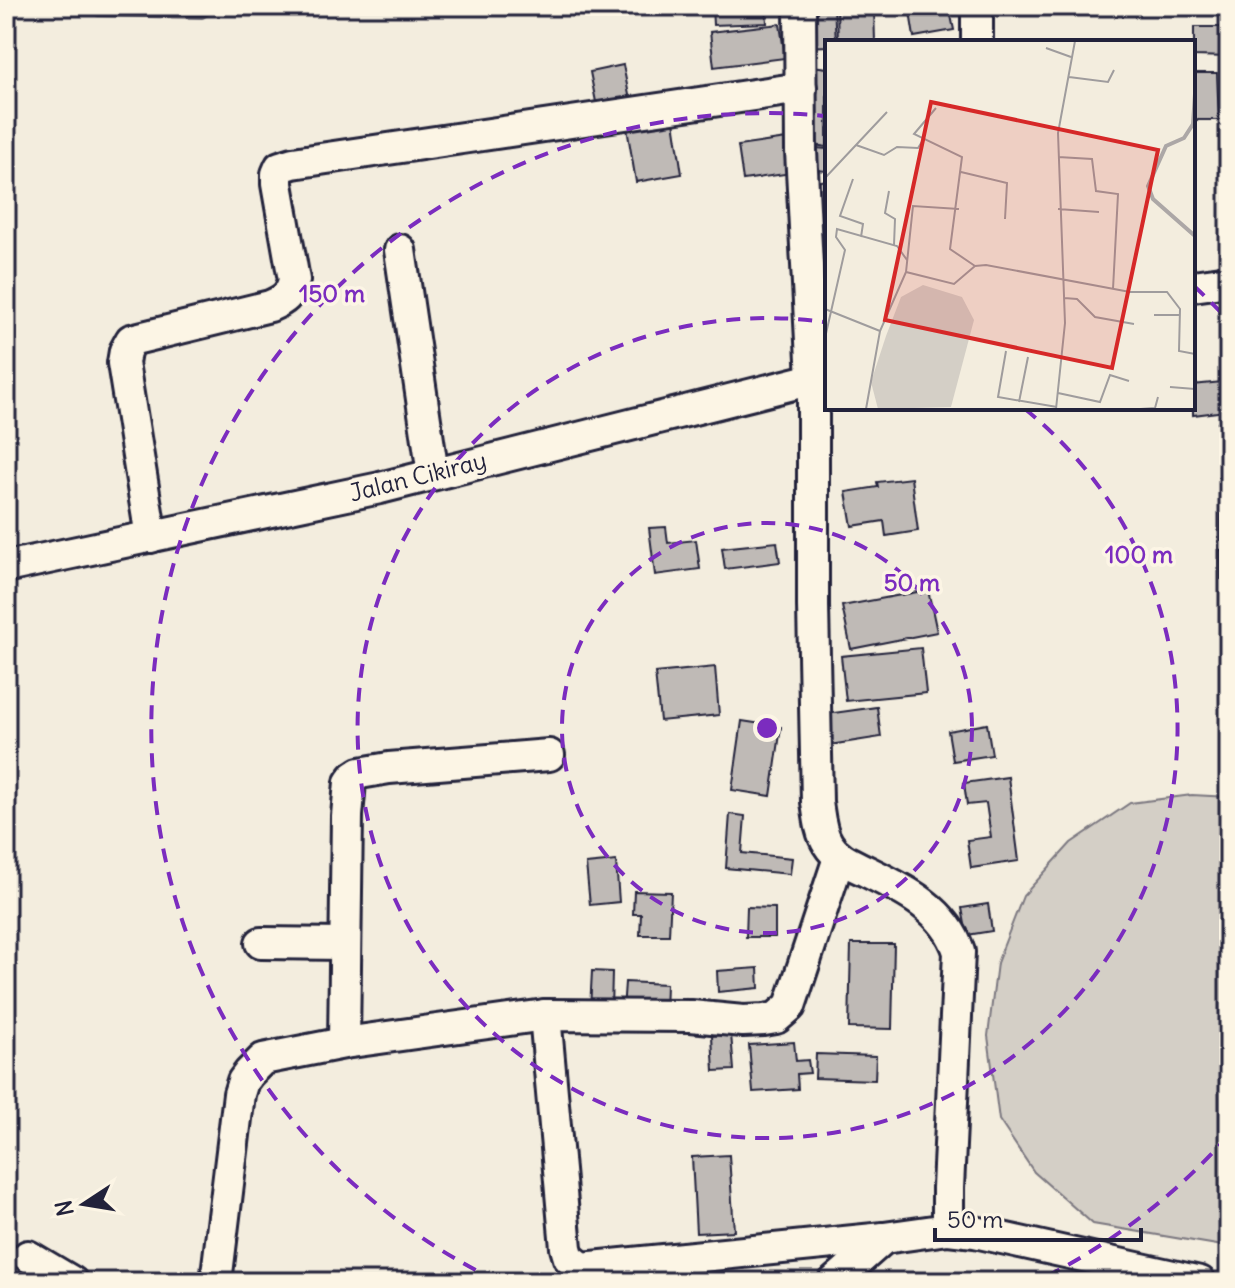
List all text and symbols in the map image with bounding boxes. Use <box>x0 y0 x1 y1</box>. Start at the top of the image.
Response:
inset map <box>825 40 1195 410</box>
text: 150 m <box>299 278 365 308</box>
street label: Jalan Cikiray <box>346 445 489 508</box>
text: 100 m <box>1105 539 1173 569</box>
text: 50 m <box>884 567 940 597</box>
centre of rings <box>753 714 781 742</box>
north arrow <box>44 1164 124 1244</box>
scale bar <box>935 1192 1141 1242</box>
text: N <box>49 1198 80 1219</box>
text: 50 m <box>947 1204 1003 1234</box>

